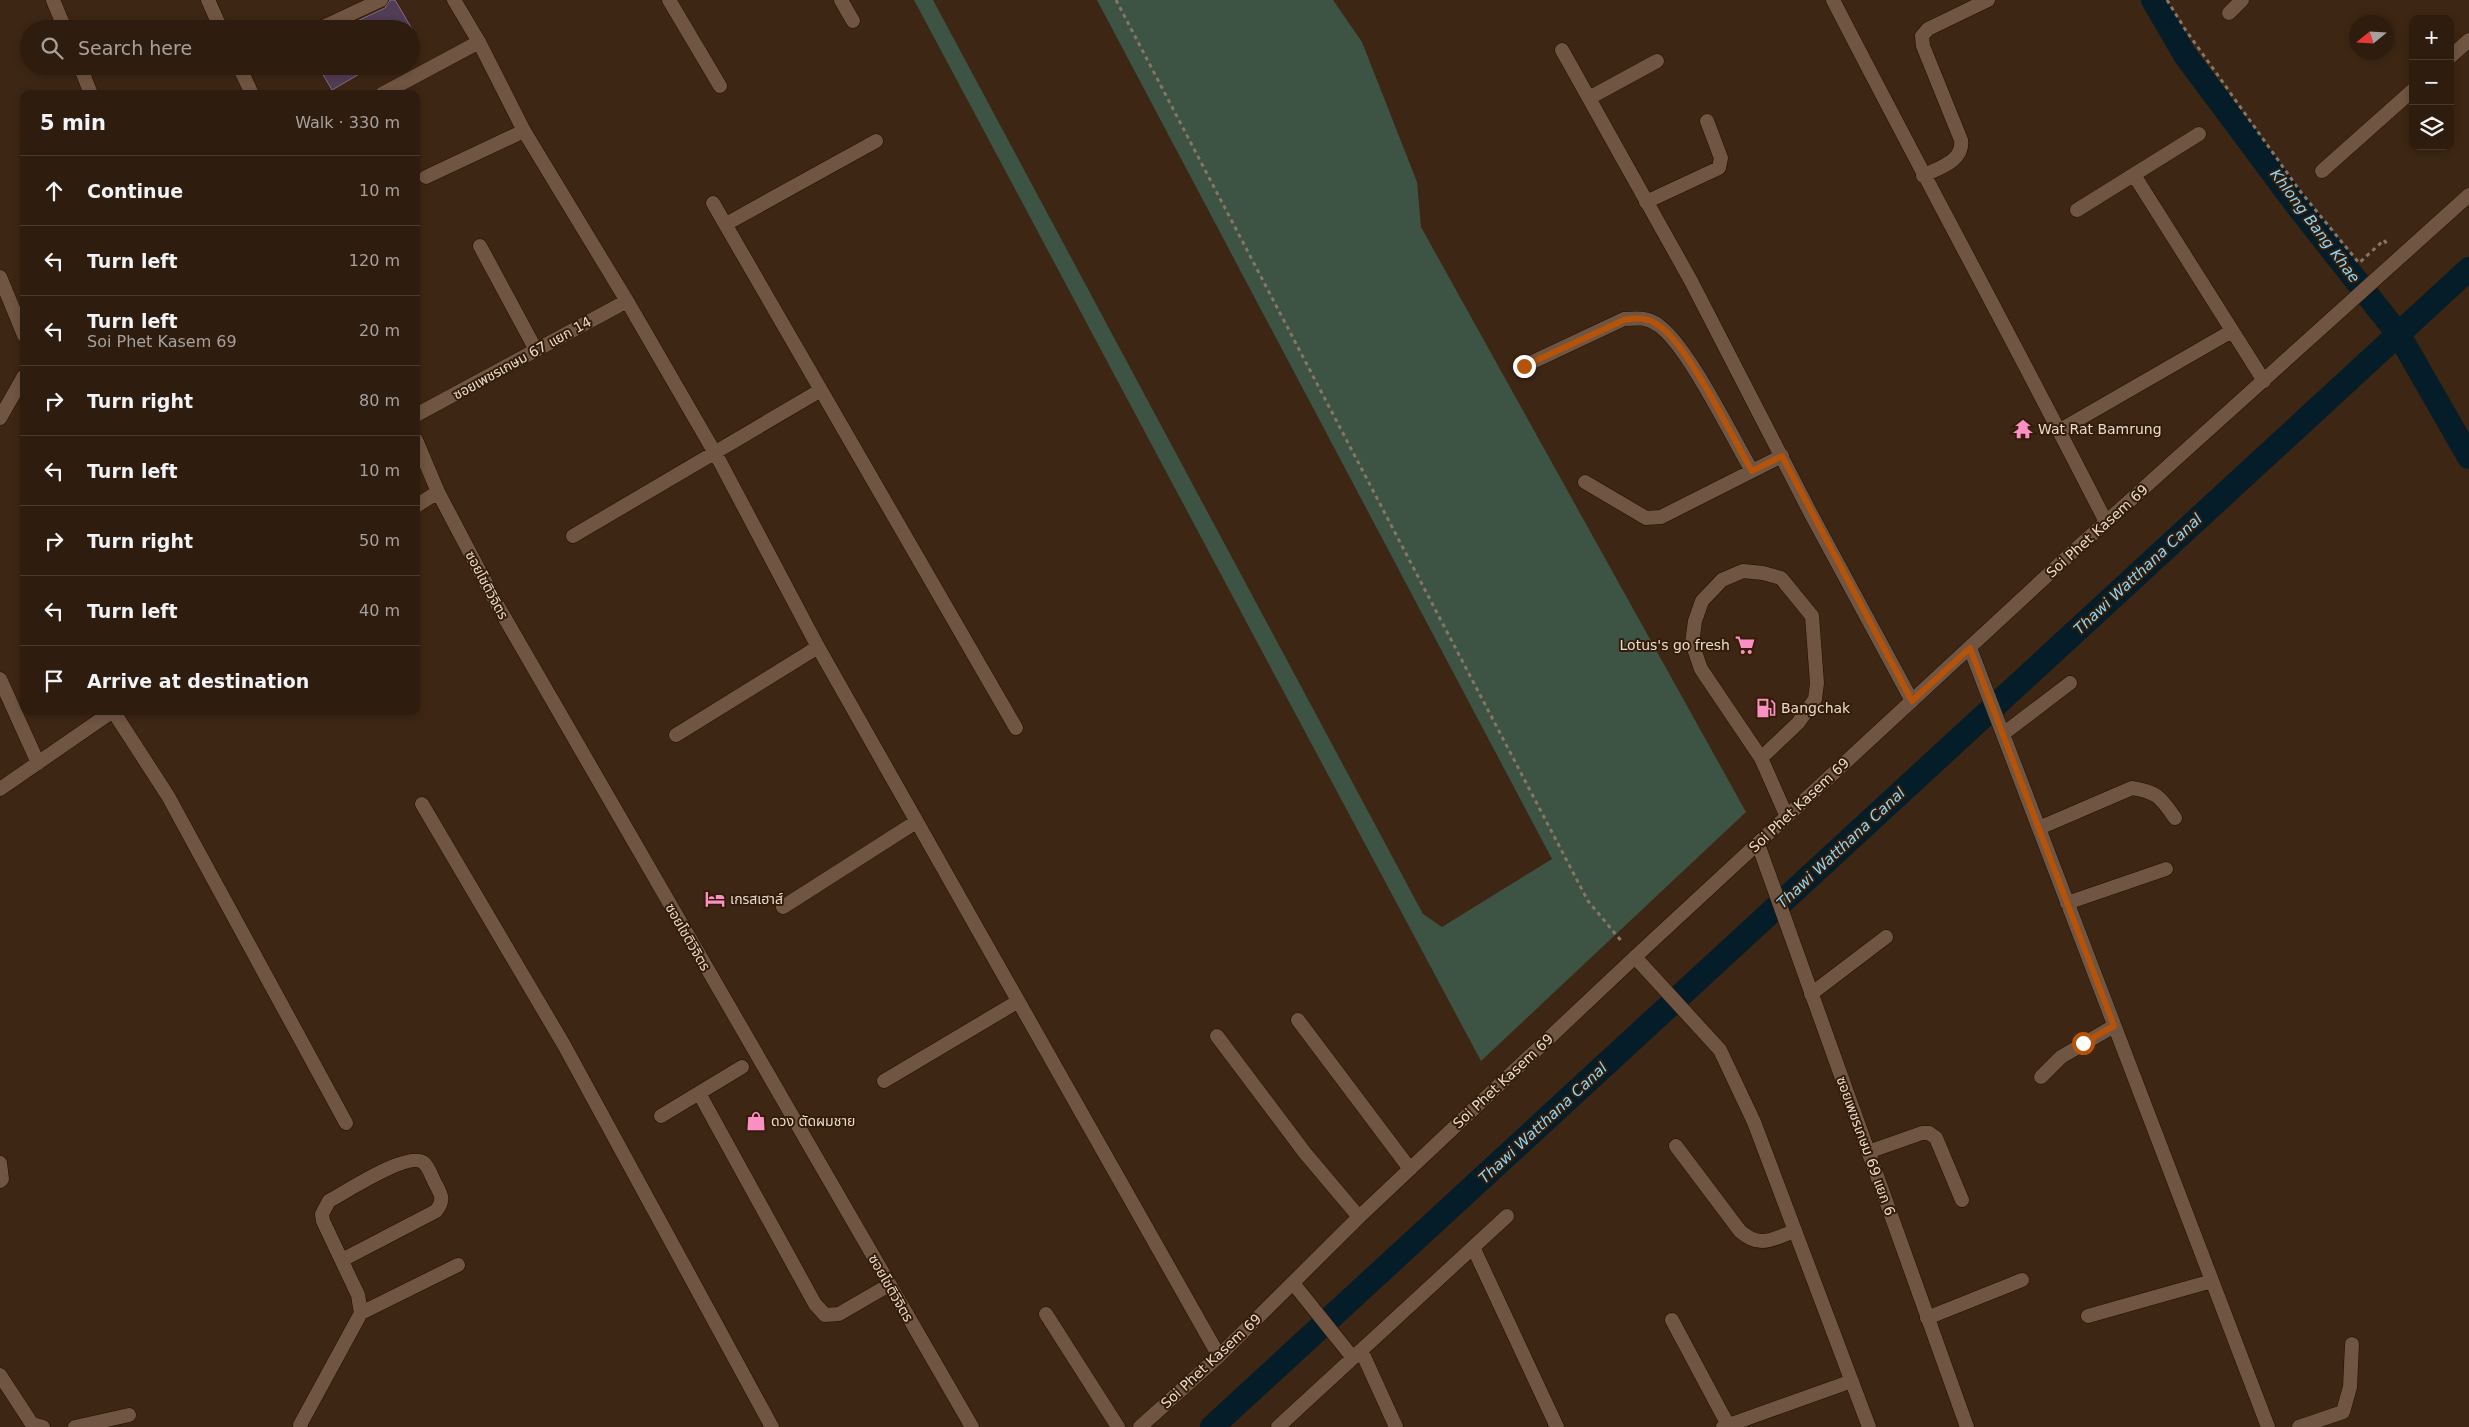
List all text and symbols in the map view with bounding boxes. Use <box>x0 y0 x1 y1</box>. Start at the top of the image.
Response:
north arrow <box>2349 15 2394 60</box>
map controls <box>2409 15 2454 150</box>
button: + <box>2409 15 2454 60</box>
search box <box>20 20 420 75</box>
icon: search <box>38 34 66 62</box>
text: Search here <box>78 37 192 59</box>
button: − <box>2409 60 2454 105</box>
button: layers <box>2409 105 2454 150</box>
text: 5 min <box>40 111 106 135</box>
text: Walk · 330 m <box>295 113 400 132</box>
water label: Khlong Bang Khae <box>2266 166 2364 286</box>
icon: ahead <box>40 177 68 205</box>
text: Continue <box>87 180 183 202</box>
text: 10 m <box>359 181 400 200</box>
icon: left <box>40 247 68 275</box>
text: Turn left <box>87 250 178 272</box>
text: 120 m <box>349 251 400 270</box>
text: Turn left <box>87 310 178 332</box>
street label: ซอยเพชรเกษม 67 แยก 14 <box>450 313 594 403</box>
icon: left <box>40 317 68 345</box>
text: 20 m <box>359 321 400 340</box>
text: Soi Phet Kasem 69 <box>87 332 237 351</box>
route end <box>1513 355 1536 378</box>
icon: right <box>40 387 68 415</box>
text: Turn right <box>87 390 193 412</box>
text: 80 m <box>359 391 400 410</box>
temple icon: Wat Rat Bamrung <box>2012 418 2034 440</box>
place label: Wat Rat Bamrung <box>2038 421 2162 437</box>
icon: left <box>40 457 68 485</box>
text: Turn left <box>87 460 178 482</box>
text: 10 m <box>359 461 400 480</box>
street label: Soi Phet Kasem 69 <box>2043 481 2151 581</box>
water label: Thawi Watthana Canal <box>2070 509 2206 638</box>
icon: right <box>40 527 68 555</box>
text: Turn right <box>87 530 193 552</box>
text: 50 m <box>359 531 400 550</box>
street label: ซอยโชติวิจิตร <box>462 548 512 622</box>
icon: left <box>40 597 68 625</box>
text: Turn left <box>87 600 178 622</box>
text: 40 m <box>359 601 400 620</box>
supermarket icon: Lotus's go fresh <box>1734 634 1756 656</box>
place label: Lotus's go fresh <box>1620 637 1730 653</box>
icon: arrive <box>40 667 68 695</box>
text: Arrive at destination <box>87 670 309 692</box>
fuel station icon: Bangchak <box>1755 697 1777 719</box>
place label: Bangchak <box>1781 700 1851 716</box>
street label: Soi Phet Kasem 69 <box>1746 754 1852 856</box>
water label: Thawi Watthana Canal <box>1773 783 1909 912</box>
hotel icon: เกรสเฮาส์ <box>704 888 726 910</box>
place label: เกรสเฮาส์ <box>730 891 783 907</box>
street label: ซอยโชติวิจิตร <box>662 901 714 974</box>
street label: Soi Phet Kasem 69 <box>1450 1030 1556 1132</box>
route start <box>2072 1032 2095 1055</box>
water label: Thawi Watthana Canal <box>1475 1058 1611 1187</box>
street label: ซอยเพชรเกษม 69 แยก 6 <box>1833 1074 1899 1218</box>
shop icon: ดวง ตัดผมชาย <box>745 1110 767 1132</box>
place label: ดวง ตัดผมชาย <box>771 1113 855 1129</box>
street label: ซอยโชติวิจิตร <box>865 1252 917 1325</box>
street label: Soi Phet Kasem 69 <box>1158 1310 1264 1412</box>

